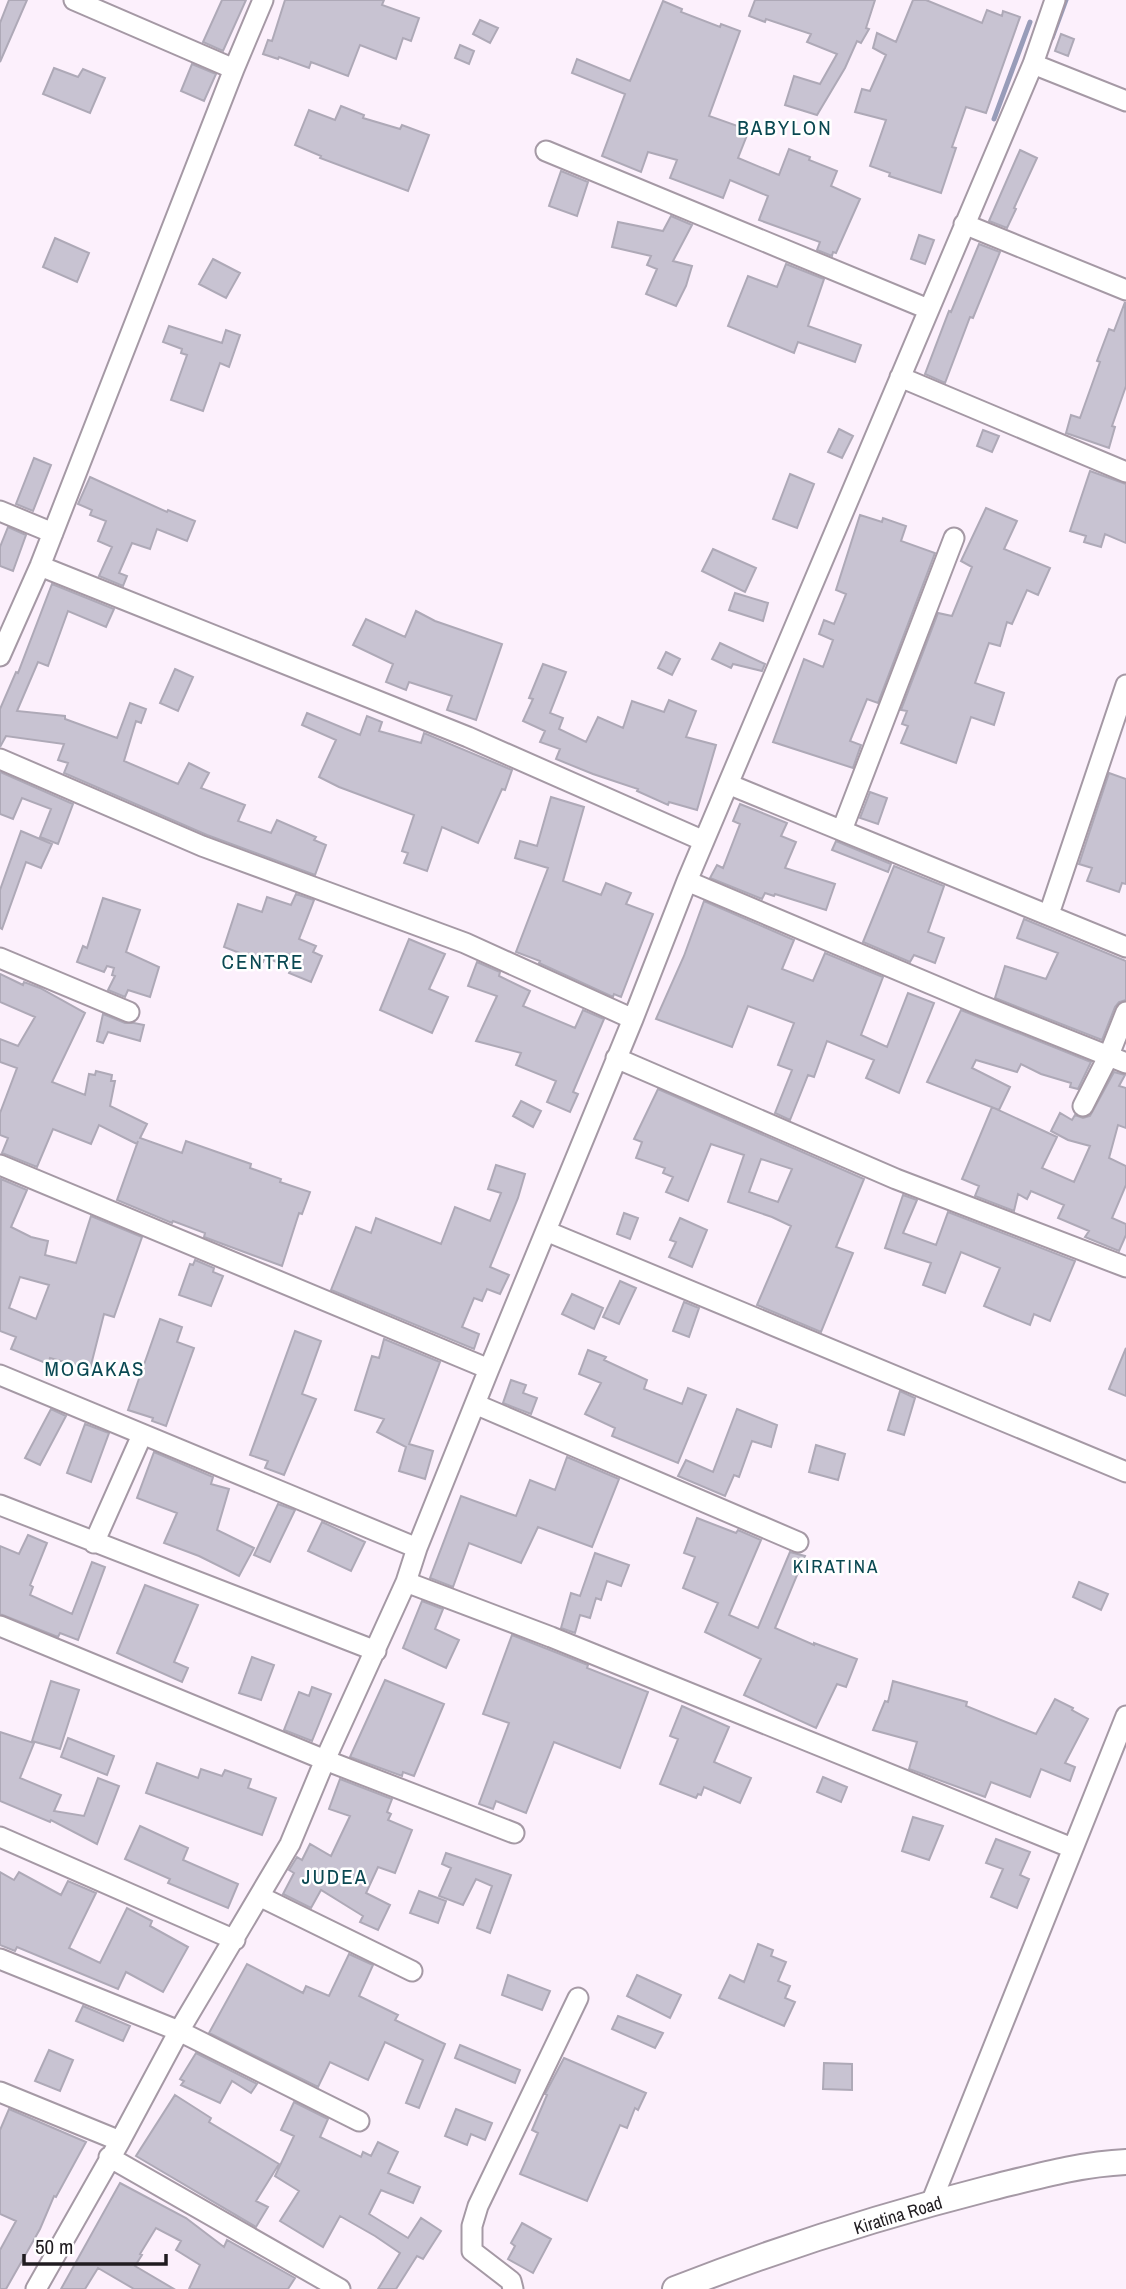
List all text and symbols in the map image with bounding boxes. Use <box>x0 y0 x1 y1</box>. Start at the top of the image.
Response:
district label: BABYLON <box>737 113 833 142</box>
district label: CENTRE <box>222 947 304 976</box>
district label: MOGAKAS <box>44 1354 146 1383</box>
district label: KIRATINA <box>793 1553 879 1579</box>
district label: JUDEA <box>302 1862 368 1891</box>
street label: Kiratina Road <box>851 2190 945 2240</box>
scale bar <box>24 2222 166 2266</box>
text: 50 m <box>35 2232 73 2261</box>

